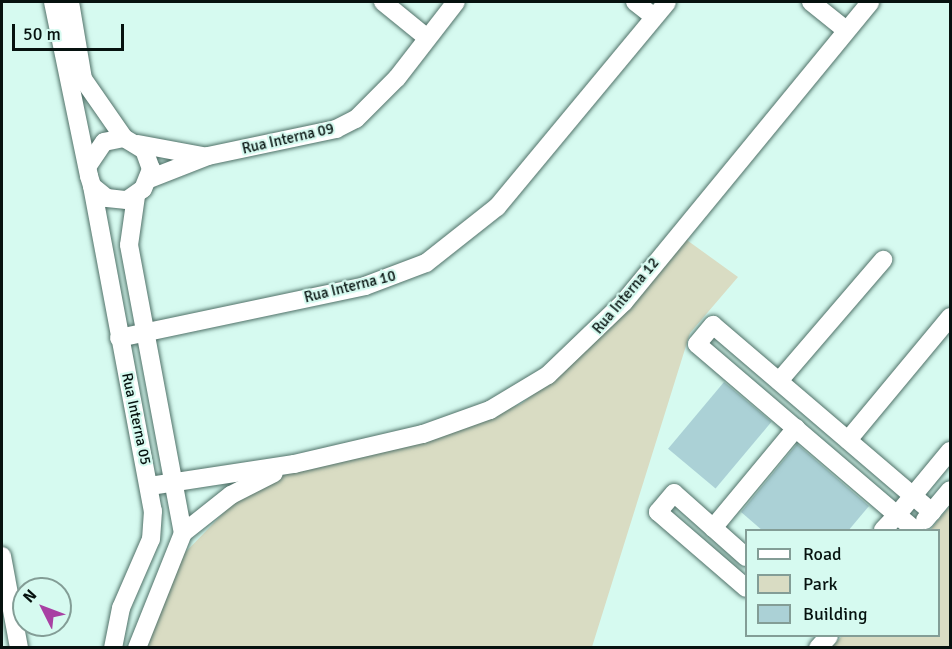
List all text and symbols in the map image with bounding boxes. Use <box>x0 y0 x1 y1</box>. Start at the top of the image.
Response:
scale bar <box>15 12 128 50</box>
text: 50 m <box>23 23 61 45</box>
street label: Rua Interna 09 <box>240 120 336 158</box>
street label: Rua Interna 12 <box>589 254 663 338</box>
street label: Rua Interna 10 <box>302 267 398 307</box>
street label: Rua Interna 05 <box>117 371 155 467</box>
legend <box>745 529 940 637</box>
text: Road <box>803 543 842 565</box>
text: Park <box>803 573 838 595</box>
north arrow <box>12 577 72 637</box>
text: N <box>19 585 41 607</box>
text: Building <box>803 603 867 625</box>

